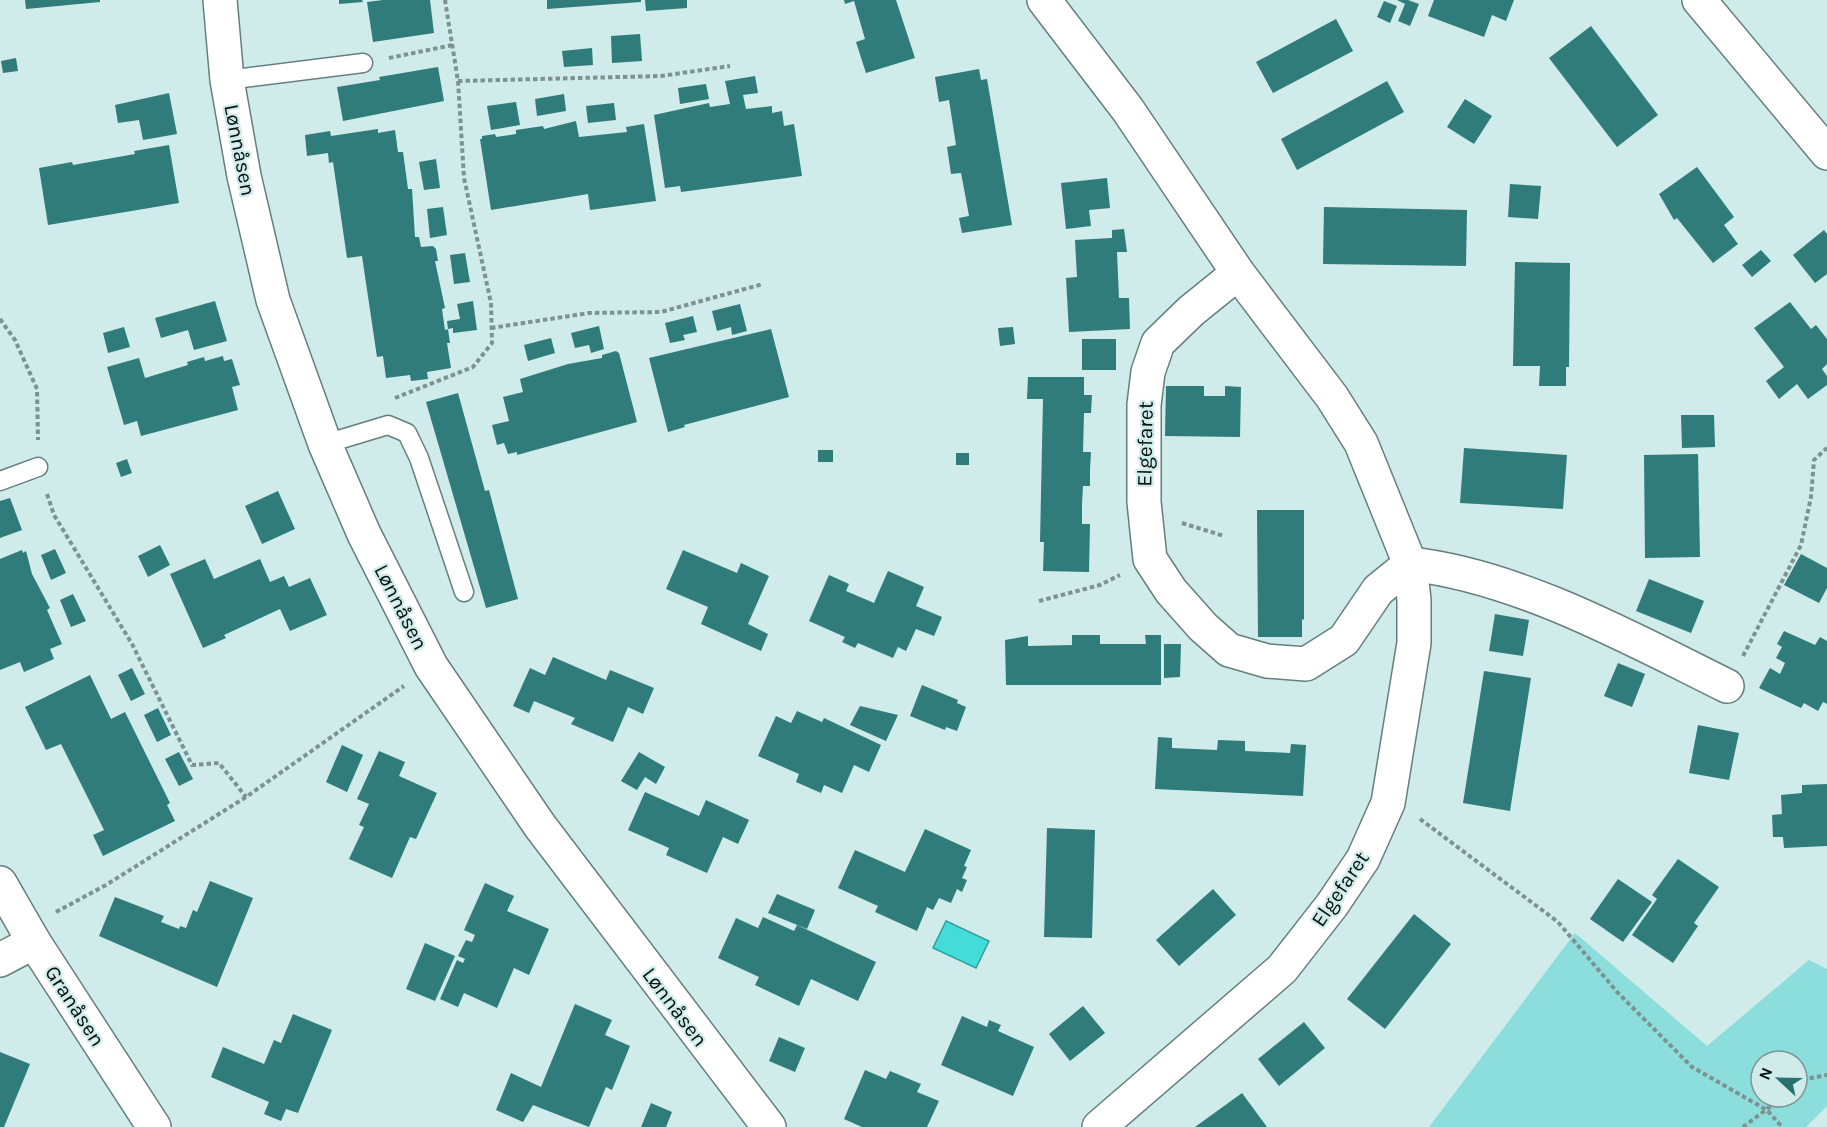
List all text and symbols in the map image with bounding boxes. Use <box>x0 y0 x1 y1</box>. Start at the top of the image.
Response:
street label: Lønnåsen <box>219 102 261 198</box>
street label: Elgefaret <box>1132 401 1158 487</box>
street label: Lønnåsen <box>369 560 433 654</box>
street label: Elgefaret <box>1306 847 1374 931</box>
street label: Granåsen <box>40 961 110 1051</box>
street label: Lønnåsen <box>638 963 712 1051</box>
north arrow <box>1749 1049 1809 1109</box>
text: N <box>1755 1065 1777 1082</box>

